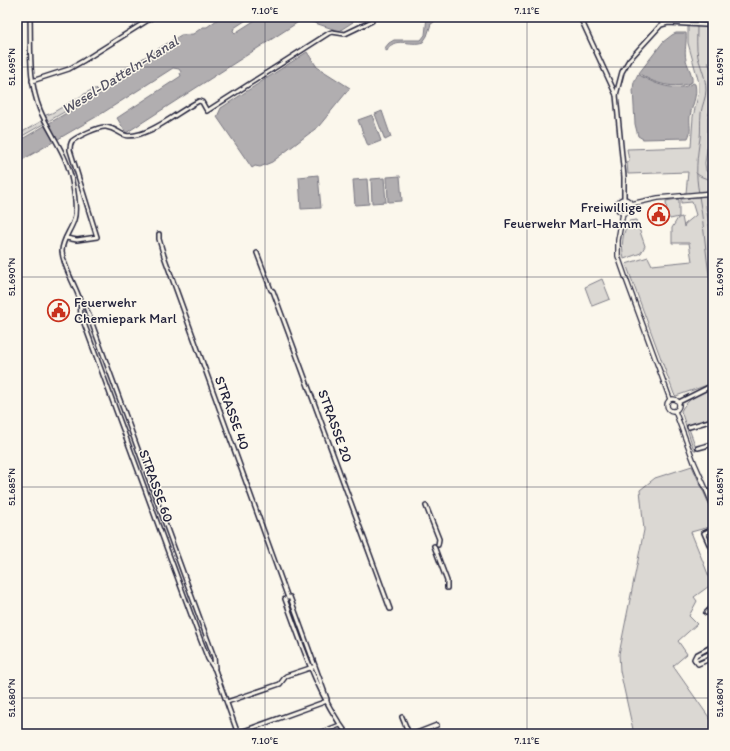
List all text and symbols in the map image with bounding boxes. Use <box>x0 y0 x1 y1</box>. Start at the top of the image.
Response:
text: 7.10°E <box>252 4 279 17</box>
text: 7.11°E <box>514 4 540 17</box>
water label: Wesel-Datteln-Kanal <box>58 31 183 118</box>
text: 51.695°N <box>5 48 18 86</box>
text: 51.695°N <box>713 48 726 86</box>
place label: Freiwillige Feuerwehr Marl-Hamm <box>504 199 643 232</box>
public building icon: Freiwillige Feuerwehr Marl-Hamm <box>645 202 671 228</box>
text: 51.690°N <box>5 257 18 296</box>
text: 51.690°N <box>713 257 726 296</box>
place label: Feuerwehr Chemiepark Marl <box>74 294 177 327</box>
public building icon: Feuerwehr Chemiepark Marl <box>46 297 72 323</box>
street label: STRASSE 40 <box>211 374 253 452</box>
street label: STRASSE 20 <box>314 387 356 465</box>
street label: STRASSE 60 <box>135 447 177 525</box>
text: 51.685°N <box>5 468 18 506</box>
text: 51.685°N <box>713 468 726 506</box>
text: 51.680°N <box>5 678 18 717</box>
text: 51.680°N <box>713 678 726 717</box>
text: 7.10°E <box>252 734 279 747</box>
text: 7.11°E <box>514 734 540 747</box>

